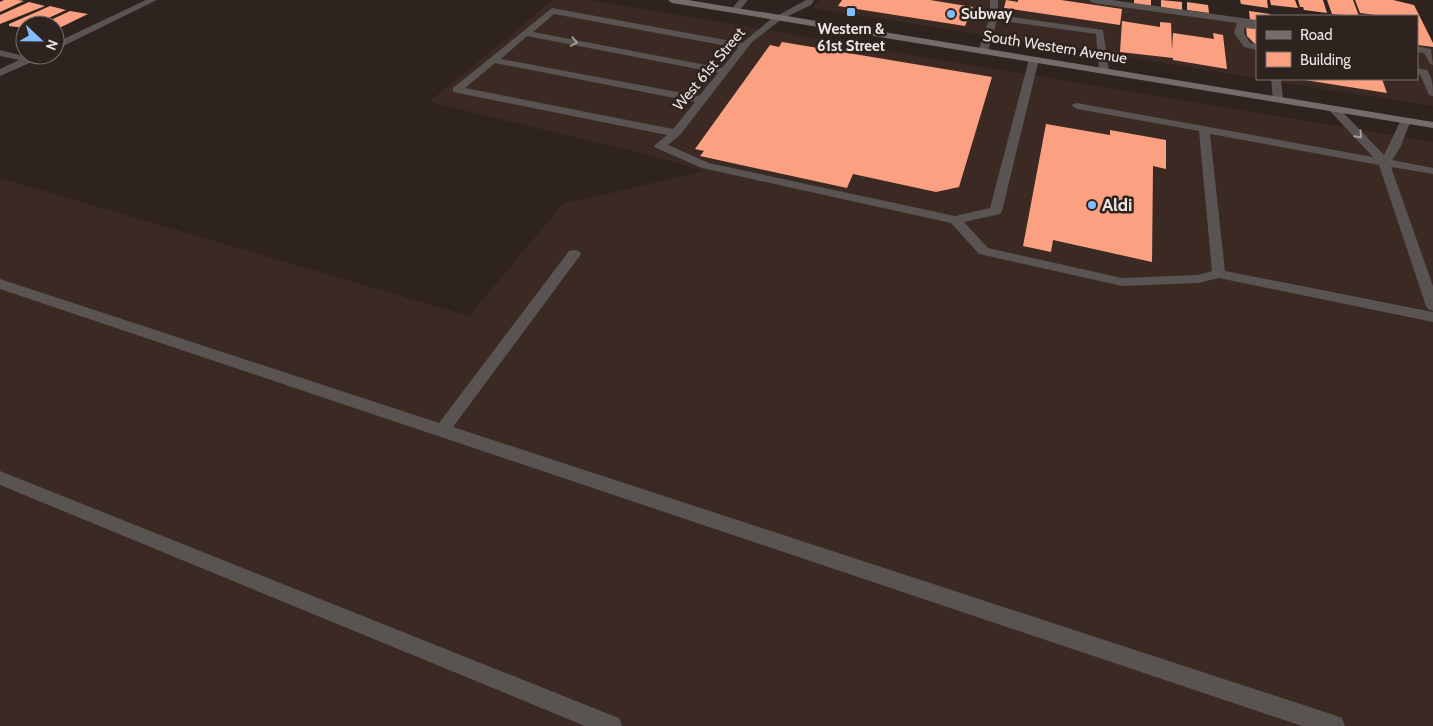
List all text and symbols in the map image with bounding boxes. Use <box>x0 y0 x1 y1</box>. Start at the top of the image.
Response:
place label: Subway <box>961 5 1013 23</box>
marker: Western & 61st Street <box>845 6 857 18</box>
marker: Subway <box>945 8 957 20</box>
north arrow <box>15 15 65 65</box>
legend <box>1256 15 1418 80</box>
place label: Western & 61st Street <box>817 20 885 55</box>
street label: West 61st Street <box>669 24 749 114</box>
text: Road <box>1300 26 1333 44</box>
street label: South Western Avenue <box>982 27 1129 67</box>
one-way arrow <box>570 36 579 47</box>
text: N <box>42 37 62 53</box>
text: Building <box>1300 51 1351 69</box>
one-way arrow <box>1353 130 1362 139</box>
place label: Aldi <box>1102 194 1132 216</box>
marker: Aldi <box>1086 199 1098 211</box>

